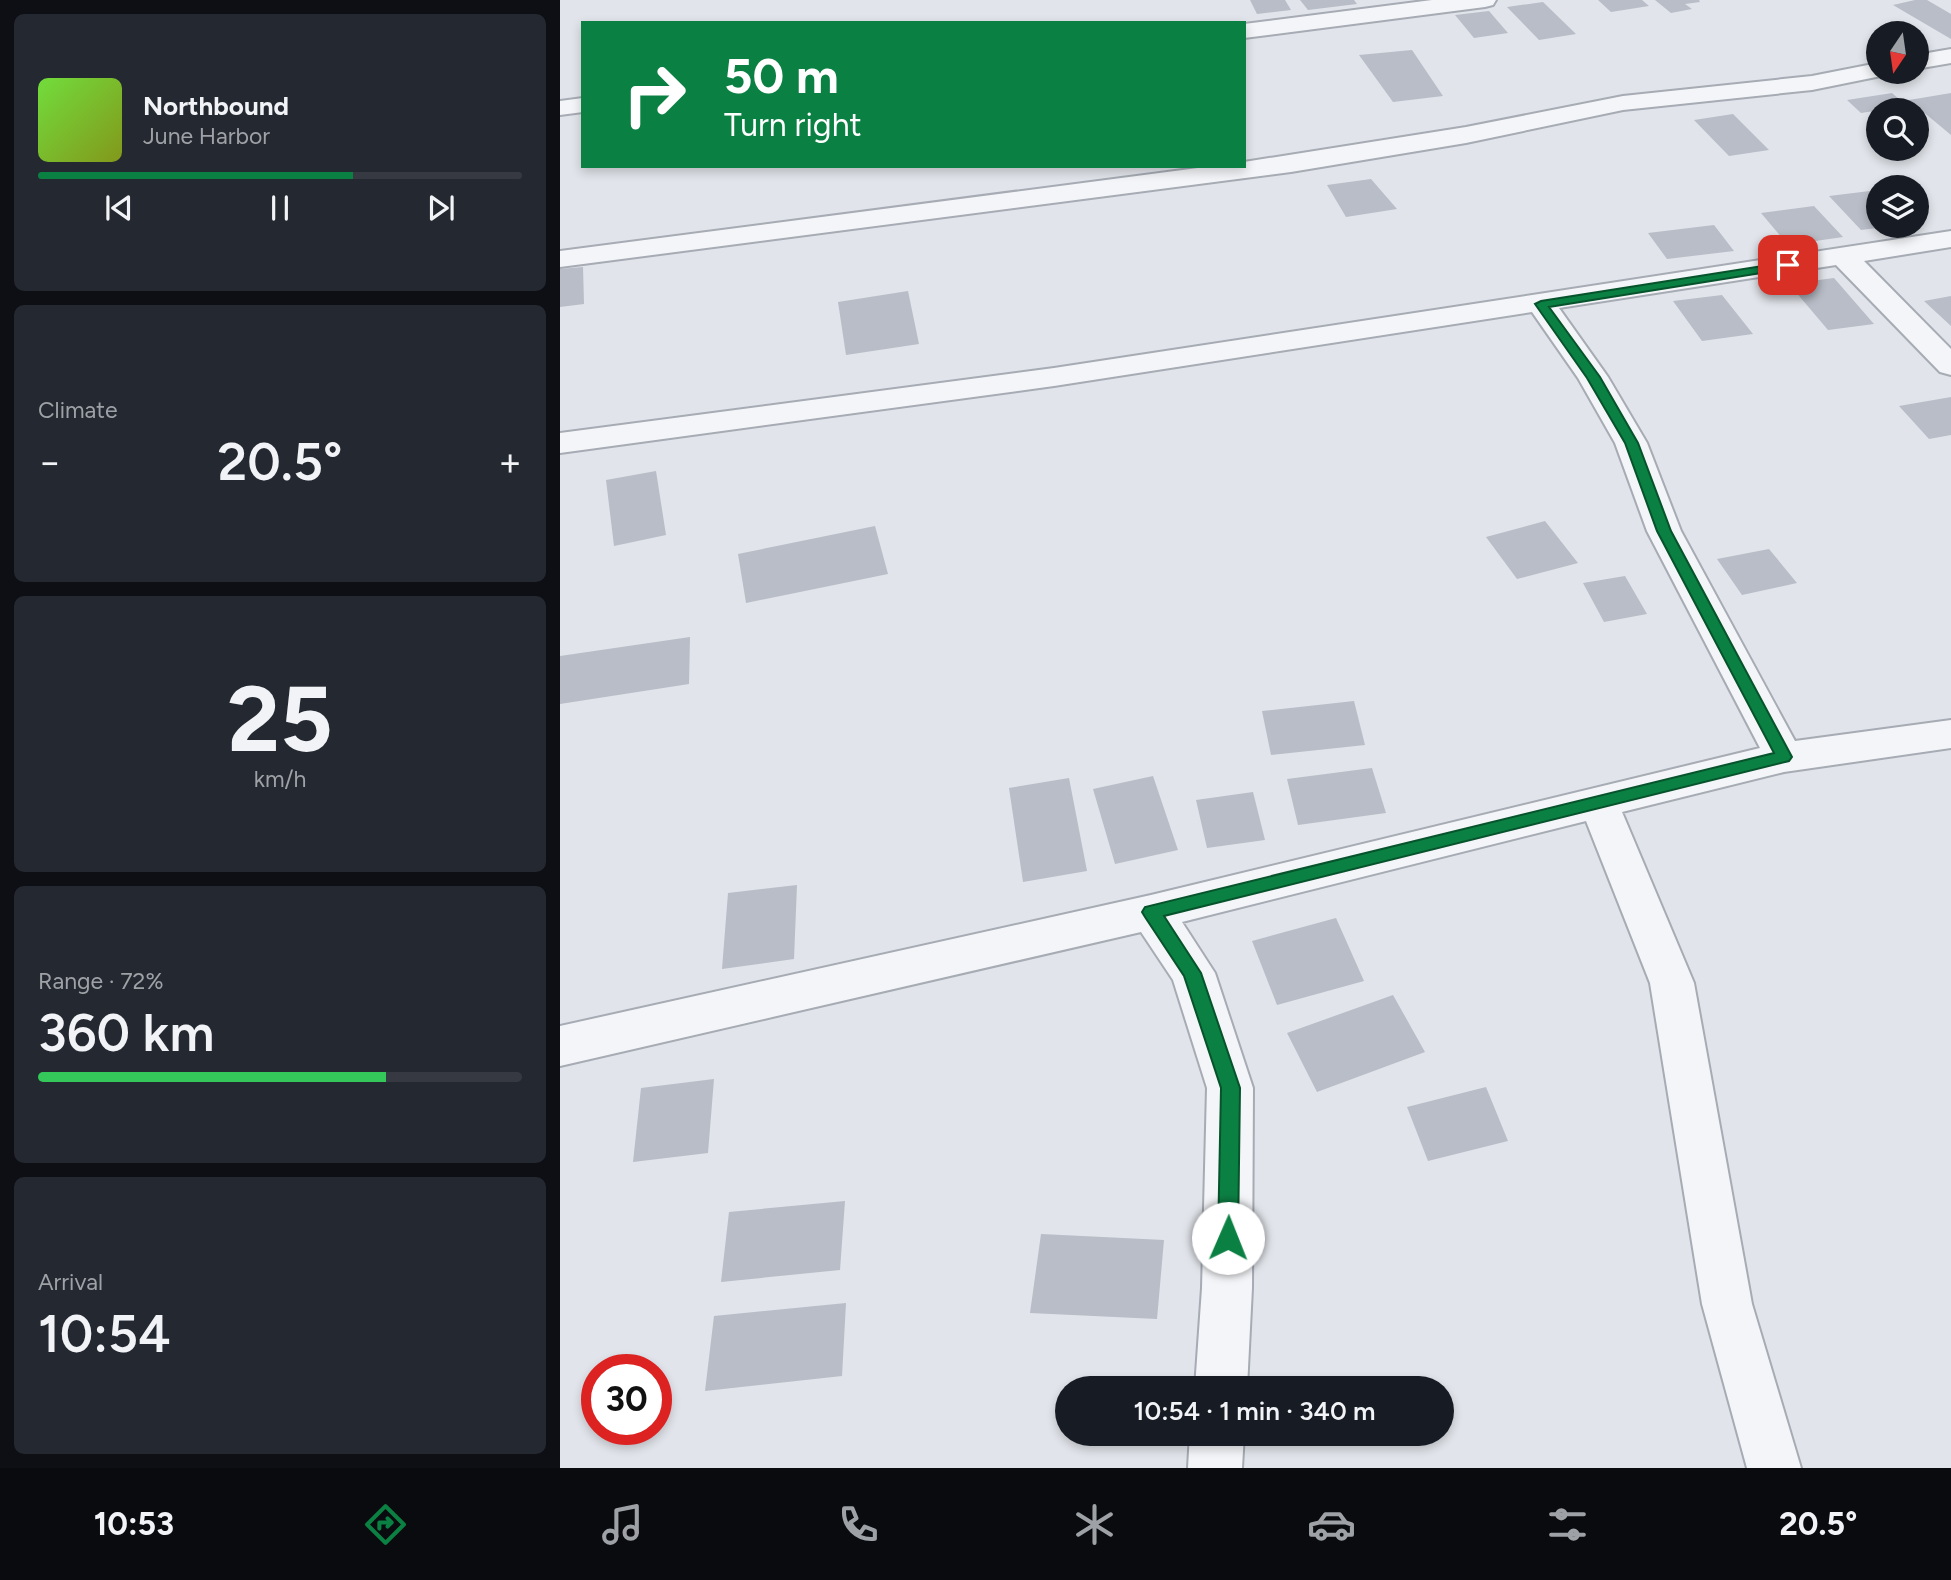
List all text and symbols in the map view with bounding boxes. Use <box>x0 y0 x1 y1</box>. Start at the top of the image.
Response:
north arrow <box>1866 21 1928 84</box>
map controls <box>1866 21 1929 238</box>
text: 50 m <box>724 46 839 105</box>
icon: right <box>609 49 700 140</box>
text: Northbound <box>143 90 289 122</box>
button: search <box>1866 98 1929 161</box>
text: Turn right <box>724 106 862 144</box>
text: June Harbor <box>143 122 270 150</box>
button: layers <box>1866 175 1929 238</box>
icon: previous <box>100 189 138 227</box>
icon: pause <box>261 189 299 227</box>
icon: next <box>422 189 460 227</box>
pin <box>1758 235 1818 295</box>
icon: arrive <box>1769 246 1807 284</box>
text: Climate <box>38 396 117 424</box>
text: 20.5° <box>218 431 342 493</box>
text: − <box>38 439 62 485</box>
text: + <box>498 439 522 485</box>
text: 25 <box>227 665 333 774</box>
text: km/h <box>254 765 306 793</box>
text: Range · 72% <box>38 967 164 995</box>
text: 360 km <box>38 1002 214 1064</box>
position arrow <box>1191 1201 1265 1275</box>
text: Arrival <box>38 1268 103 1296</box>
text: 10:54 <box>38 1303 171 1365</box>
speed limit sign: 30 <box>581 1354 672 1445</box>
text: 10:54 · 1 min · 340 m <box>1134 1395 1375 1427</box>
icon: directions <box>361 1500 410 1549</box>
icon: music <box>598 1500 647 1549</box>
icon: phone <box>834 1500 883 1549</box>
icon: climate <box>1070 1500 1119 1549</box>
icon: car <box>1307 1500 1356 1549</box>
icon: filters <box>1543 1500 1592 1549</box>
text: 10:53 <box>94 1505 174 1543</box>
text: 20.5° <box>1779 1505 1857 1543</box>

